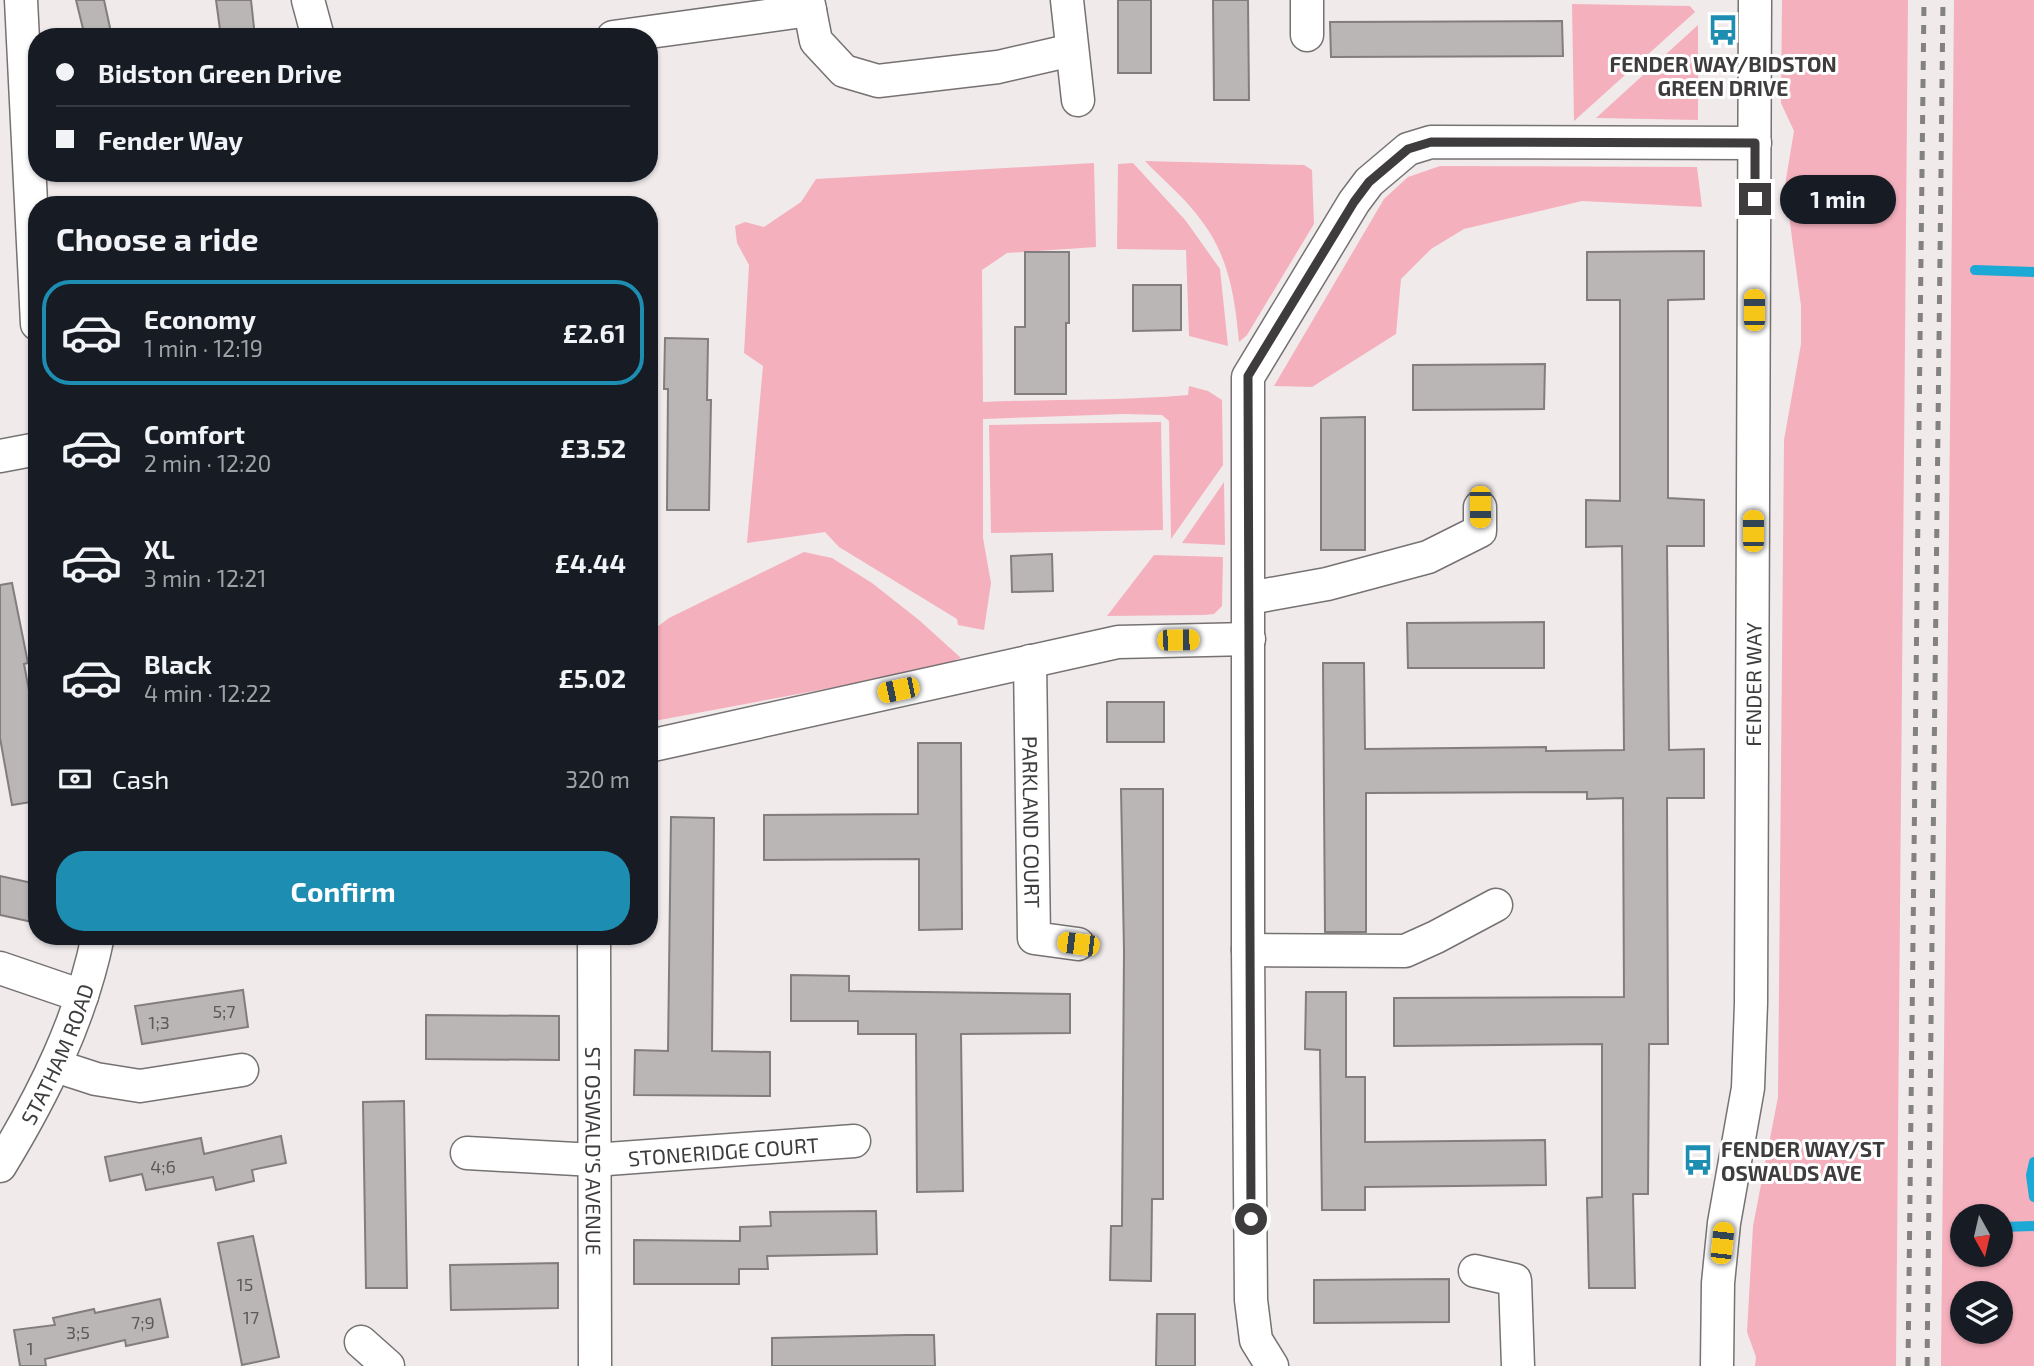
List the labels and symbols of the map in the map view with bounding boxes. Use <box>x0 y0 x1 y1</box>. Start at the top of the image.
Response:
bus stop icon: FENDER WAY/BIDSTON GREEN DRIVE <box>1706 13 1740 47</box>
place label: FENDER WAY/BIDSTON GREEN DRIVE <box>1609 51 1837 100</box>
callout: 1 min <box>1780 174 1895 224</box>
route end <box>1739 183 1771 215</box>
car <box>1744 289 1765 331</box>
car <box>1470 486 1491 528</box>
car <box>1743 510 1764 552</box>
street label: FENDER WAY <box>1740 622 1765 747</box>
car <box>1157 629 1200 651</box>
car <box>876 675 921 705</box>
street label: PARKLAND COURT <box>1019 736 1046 908</box>
car <box>1056 931 1101 957</box>
street label: STATHAM ROAD <box>15 980 98 1128</box>
house number: 5;7 <box>212 1000 236 1022</box>
house number: 1;3 <box>148 1011 170 1033</box>
street label: ST OSWALD'S AVENUE <box>582 1046 607 1256</box>
street label: STONERIDGE COURT <box>627 1131 820 1170</box>
place label: FENDER WAY/ST OSWALDS AVE <box>1721 1136 1885 1185</box>
bus stop icon: FENDER WAY/ST OSWALDS AVE <box>1681 1143 1715 1177</box>
house number: 4;6 <box>150 1155 176 1177</box>
route start <box>1235 1203 1267 1235</box>
north arrow <box>1950 1204 2012 1267</box>
car <box>1710 1221 1735 1265</box>
house number: 15 <box>237 1273 253 1295</box>
house number: 17 <box>243 1306 259 1328</box>
house number: 7;9 <box>131 1311 155 1333</box>
house number: 3;5 <box>66 1321 90 1343</box>
house number: 1 <box>26 1337 34 1359</box>

